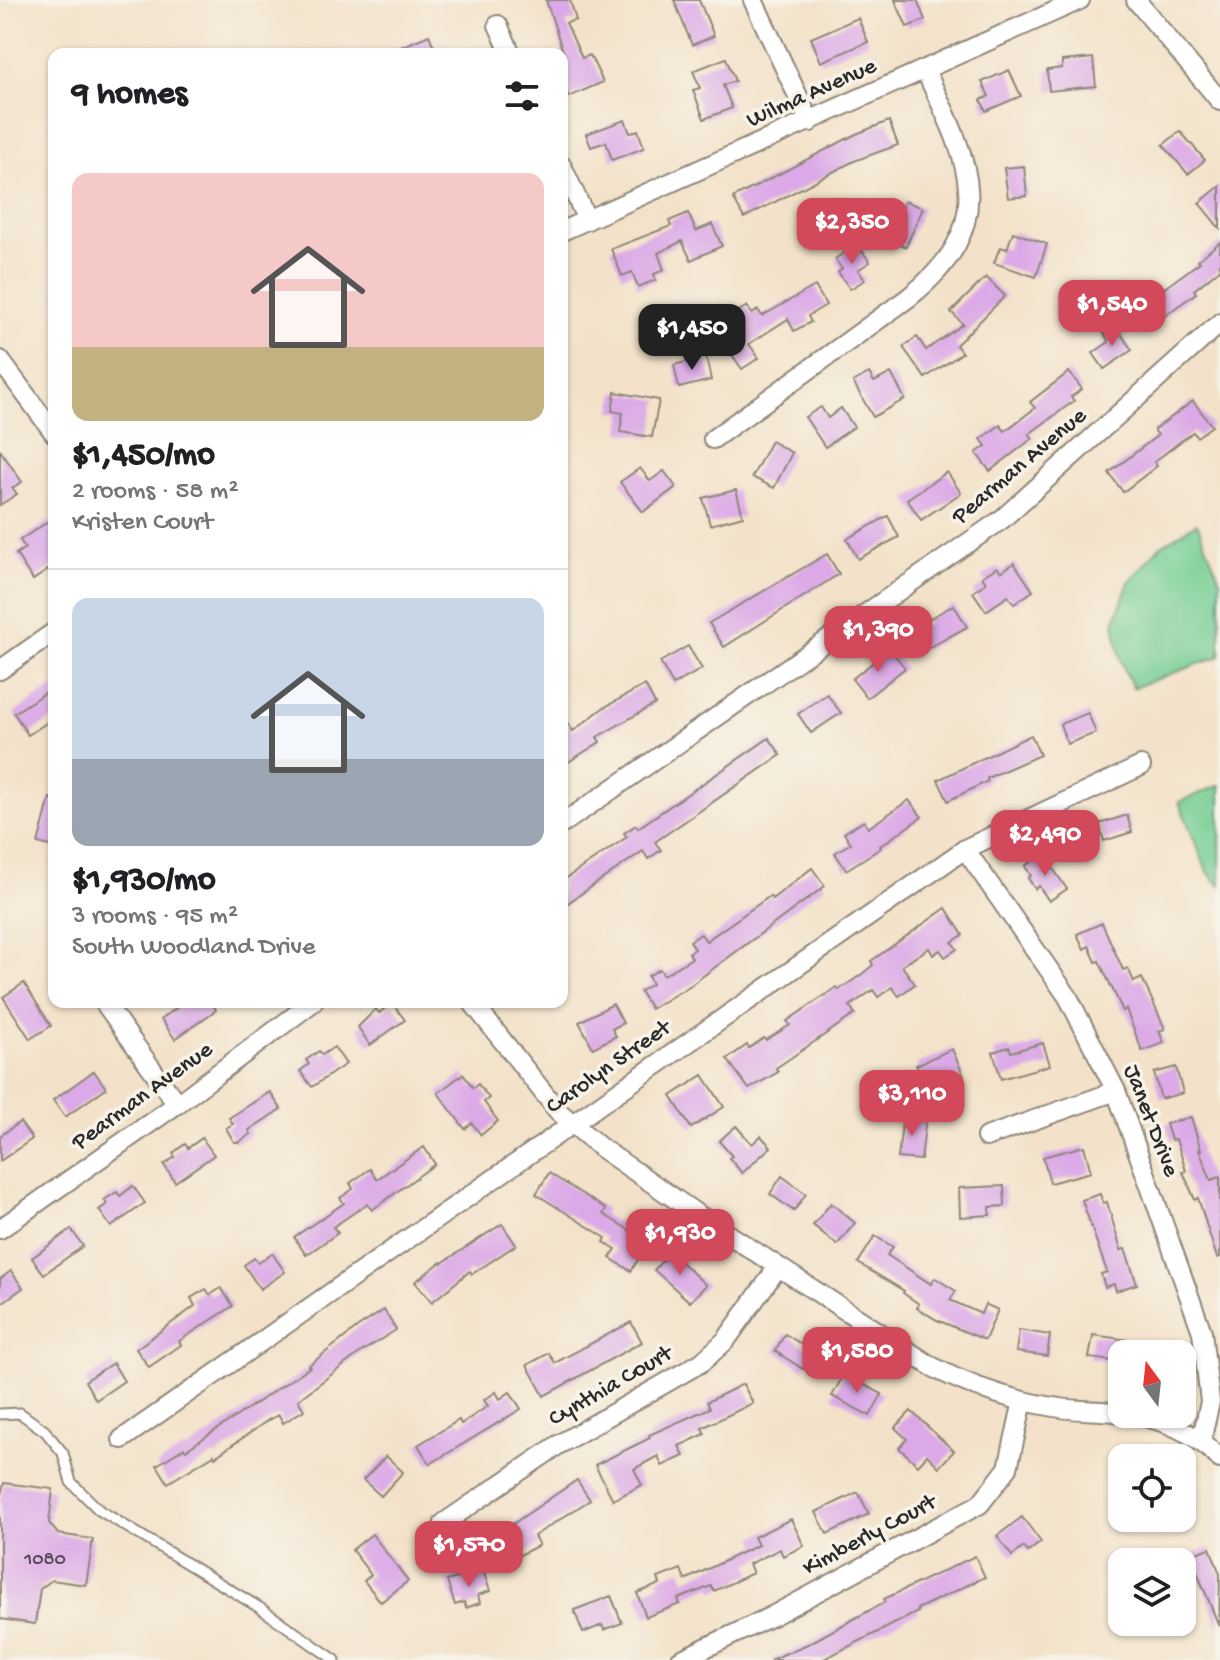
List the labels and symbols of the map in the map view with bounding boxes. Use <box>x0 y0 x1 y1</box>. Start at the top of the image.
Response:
street label: Wilma Avenue <box>743 52 882 136</box>
pin: $2,350 <box>787 198 917 266</box>
pin: $1,540 <box>1047 280 1177 348</box>
pin: $1,450 <box>627 304 757 372</box>
street label: Pearman Avenue <box>946 402 1094 532</box>
pin: $1,390 <box>813 606 943 674</box>
pin: $2,490 <box>980 810 1110 878</box>
street label: Carolyn Street <box>541 1013 679 1122</box>
street label: Pearman Avenue <box>66 1036 220 1158</box>
street label: Janet Drive <box>1115 1061 1185 1182</box>
pin: $3,110 <box>847 1070 977 1138</box>
pin: $1,930 <box>615 1209 745 1277</box>
pin: $1,580 <box>792 1327 922 1395</box>
street label: Cynthia Court <box>544 1339 680 1434</box>
north arrow <box>1108 1340 1196 1428</box>
street label: Kimberly Court <box>798 1488 944 1583</box>
pin: $1,570 <box>404 1521 534 1589</box>
house number: 1080 <box>23 1549 66 1572</box>

